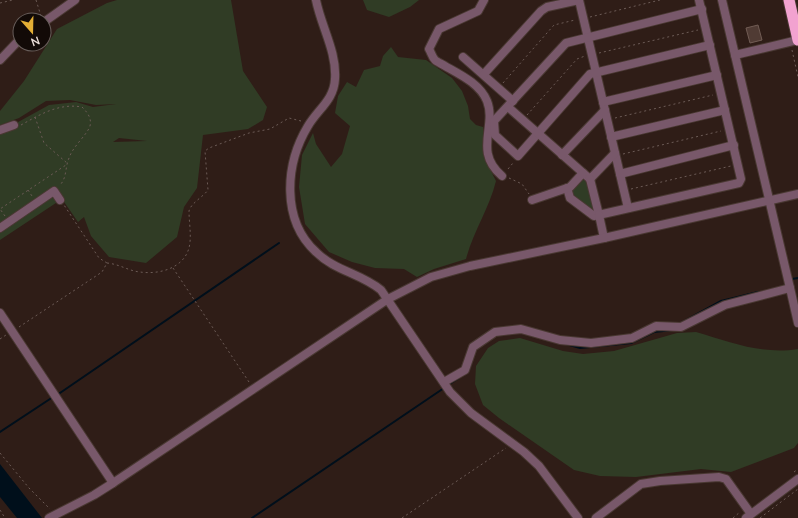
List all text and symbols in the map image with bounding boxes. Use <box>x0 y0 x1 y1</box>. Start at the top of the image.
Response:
north arrow <box>12 12 52 52</box>
text: N <box>29 34 42 49</box>

